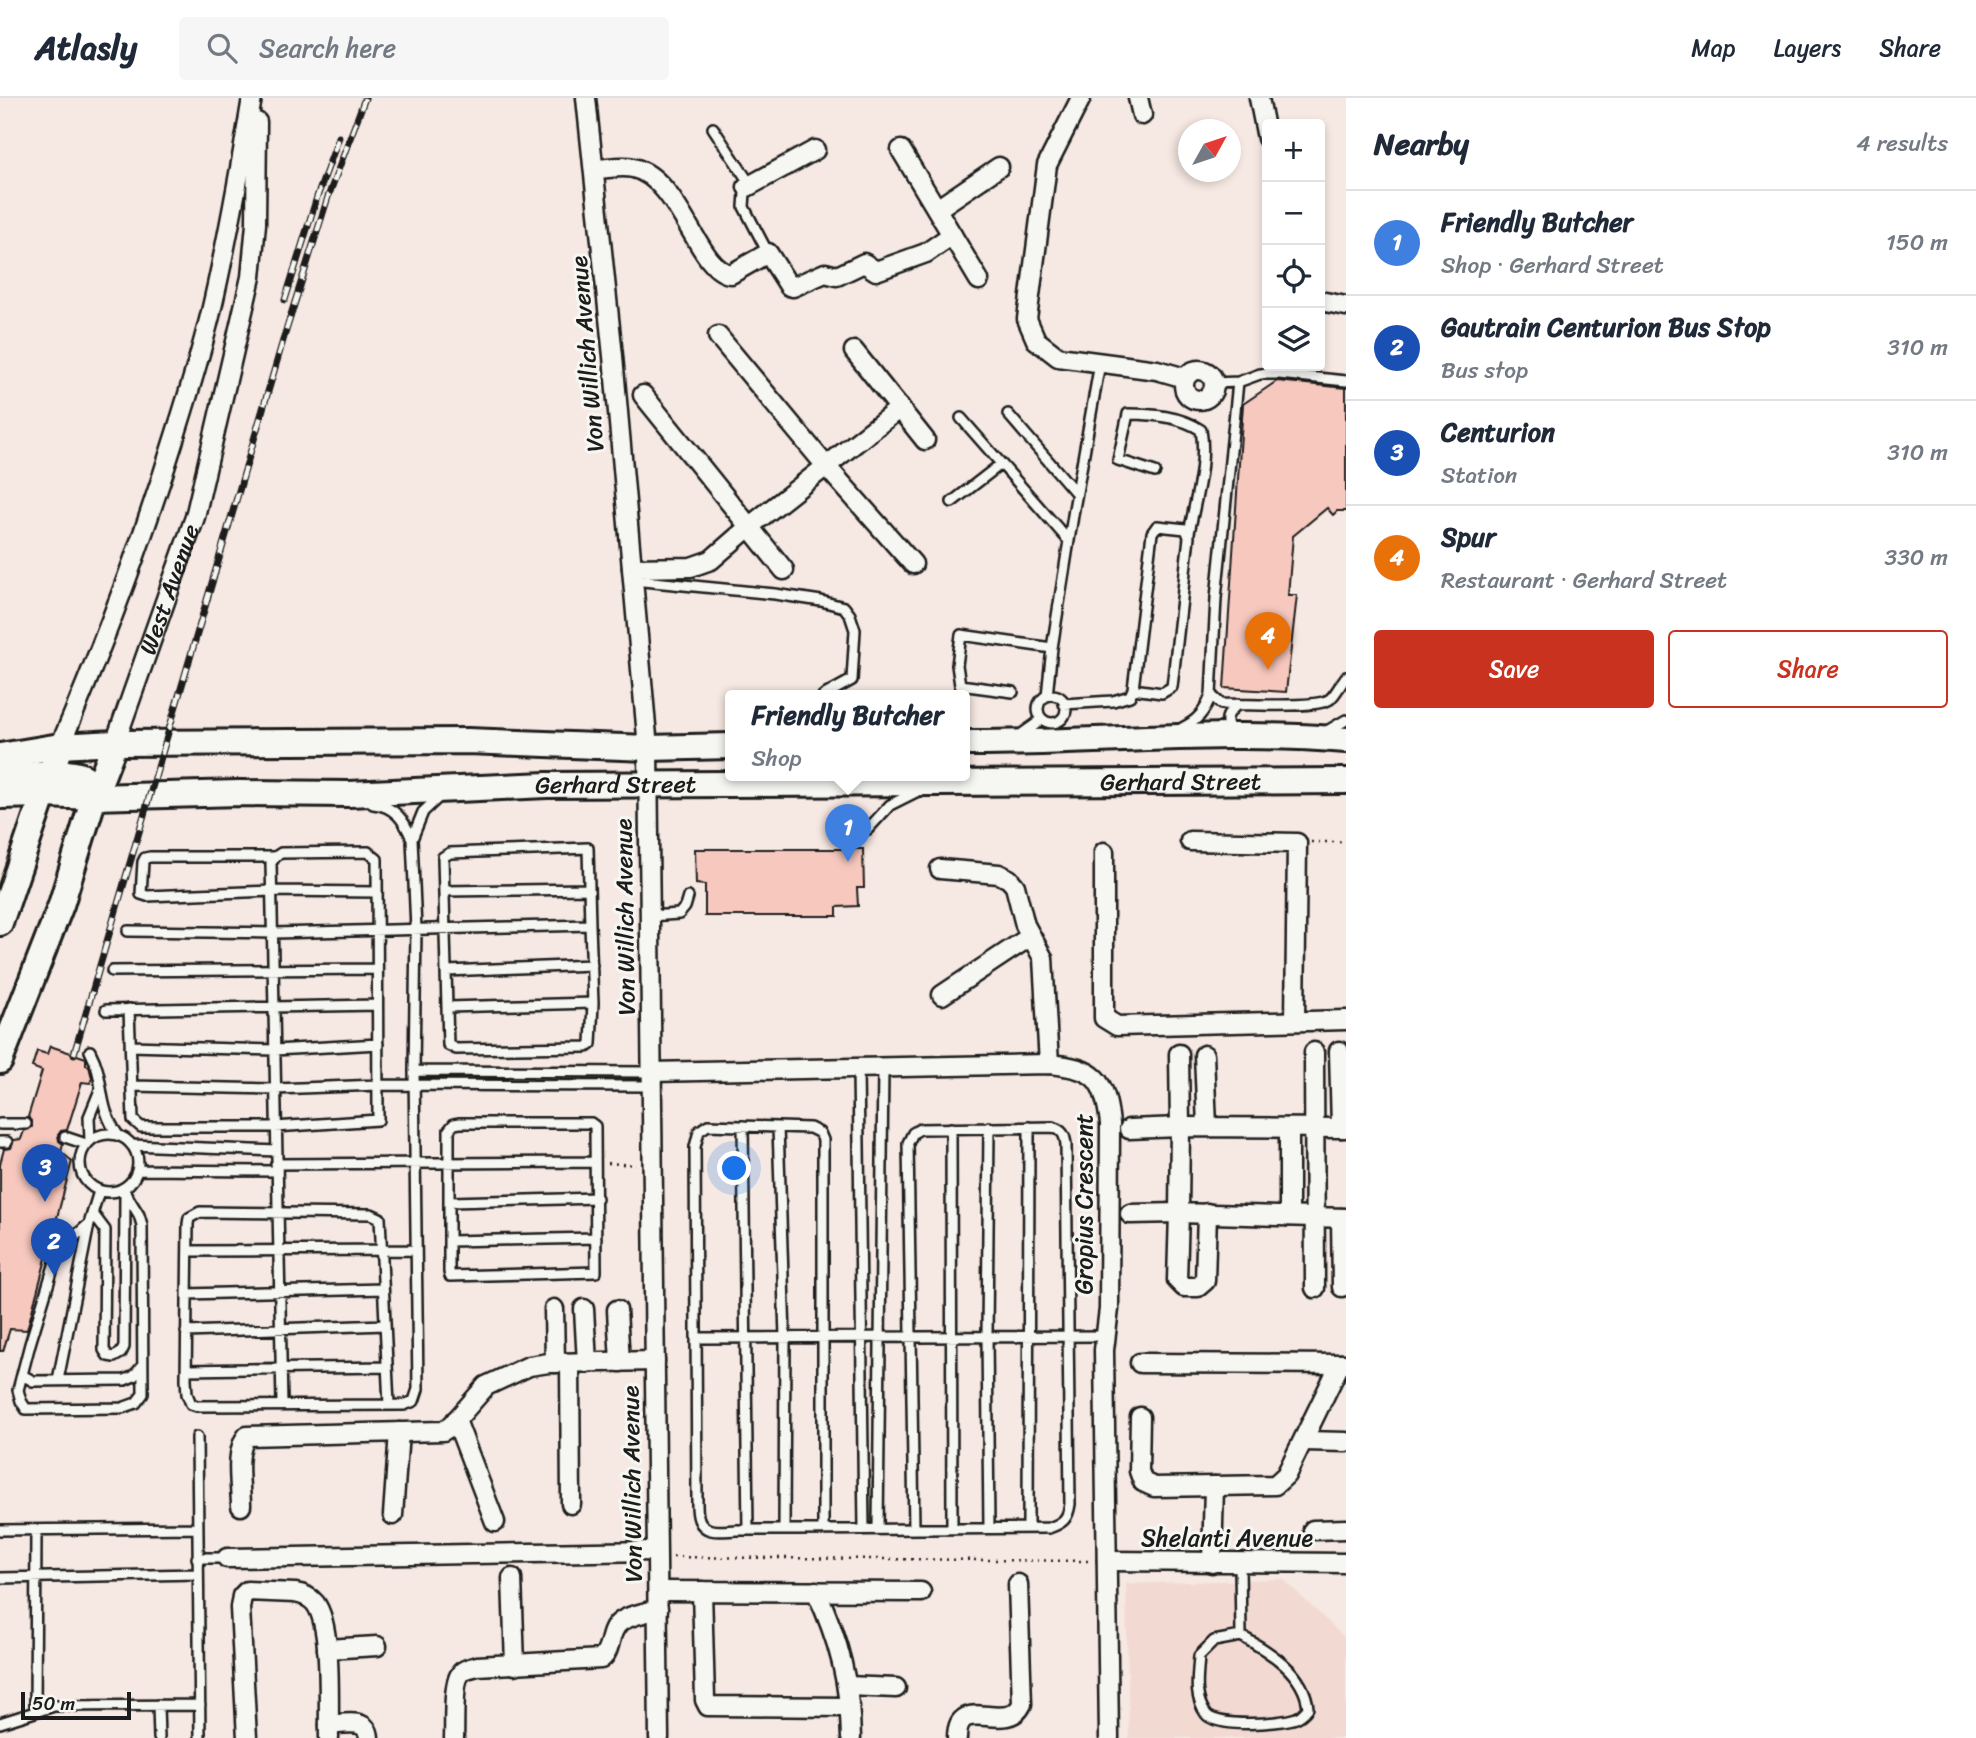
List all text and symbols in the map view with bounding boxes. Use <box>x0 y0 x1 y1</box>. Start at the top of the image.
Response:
search box <box>179 17 669 80</box>
text: Atlasly <box>35 19 137 77</box>
text: Search here <box>259 25 396 71</box>
text: Map <box>1691 27 1736 69</box>
text: Layers <box>1774 27 1841 69</box>
text: Share <box>1879 27 1941 69</box>
icon: search <box>203 29 241 67</box>
text: Nearby <box>1374 117 1469 171</box>
north arrow <box>1178 119 1241 182</box>
map controls <box>1262 119 1325 371</box>
button: + <box>1262 119 1325 182</box>
text: 4 results <box>1856 123 1948 164</box>
button: − <box>1262 182 1325 245</box>
text: Friendly Butcher <box>1441 199 1633 245</box>
text: 1 <box>1392 222 1402 263</box>
text: 150 m <box>1886 222 1948 263</box>
button: locate <box>1262 245 1325 308</box>
text: Shop · Gerhard Street <box>1441 245 1664 286</box>
street label: Von Willich Avenue <box>557 254 616 454</box>
text: Gautrain Centurion Bus Stop <box>1441 304 1771 350</box>
button: layers <box>1262 308 1325 371</box>
text: 2 <box>1390 327 1404 368</box>
text: 310 m <box>1887 327 1948 368</box>
text: Bus stop <box>1441 350 1528 391</box>
text: Centurion <box>1441 409 1555 455</box>
text: 3 <box>1391 432 1403 473</box>
text: 310 m <box>1887 432 1948 473</box>
text: Station <box>1441 455 1517 496</box>
text: Spur <box>1441 514 1496 560</box>
street label: West Avenue <box>127 518 212 660</box>
text: 4 <box>1390 537 1404 578</box>
text: 330 m <box>1885 537 1948 578</box>
text: Restaurant · Gerhard Street <box>1441 560 1727 601</box>
pin: 4 <box>1245 612 1291 670</box>
button: Save <box>1374 630 1654 708</box>
button: Share <box>1668 630 1948 708</box>
popup <box>725 690 970 781</box>
text: Friendly Butcher <box>751 692 944 738</box>
text: Shop <box>751 738 802 779</box>
street label: Gerhard Street <box>1100 760 1261 803</box>
street label: Gerhard Street <box>534 763 696 807</box>
pin: 1 <box>825 804 871 862</box>
street label: Von Willich Avenue <box>602 818 648 1016</box>
street label: Gropius Crescent <box>1063 1113 1105 1295</box>
pin: 3 <box>22 1144 68 1202</box>
your location <box>717 1151 751 1185</box>
pin: 2 <box>31 1218 77 1276</box>
street label: Von Willich Avenue <box>609 1385 655 1583</box>
street label: Shelanti Avenue <box>1141 1517 1313 1559</box>
text: 50 m <box>32 1687 75 1720</box>
scale bar <box>21 1689 131 1721</box>

